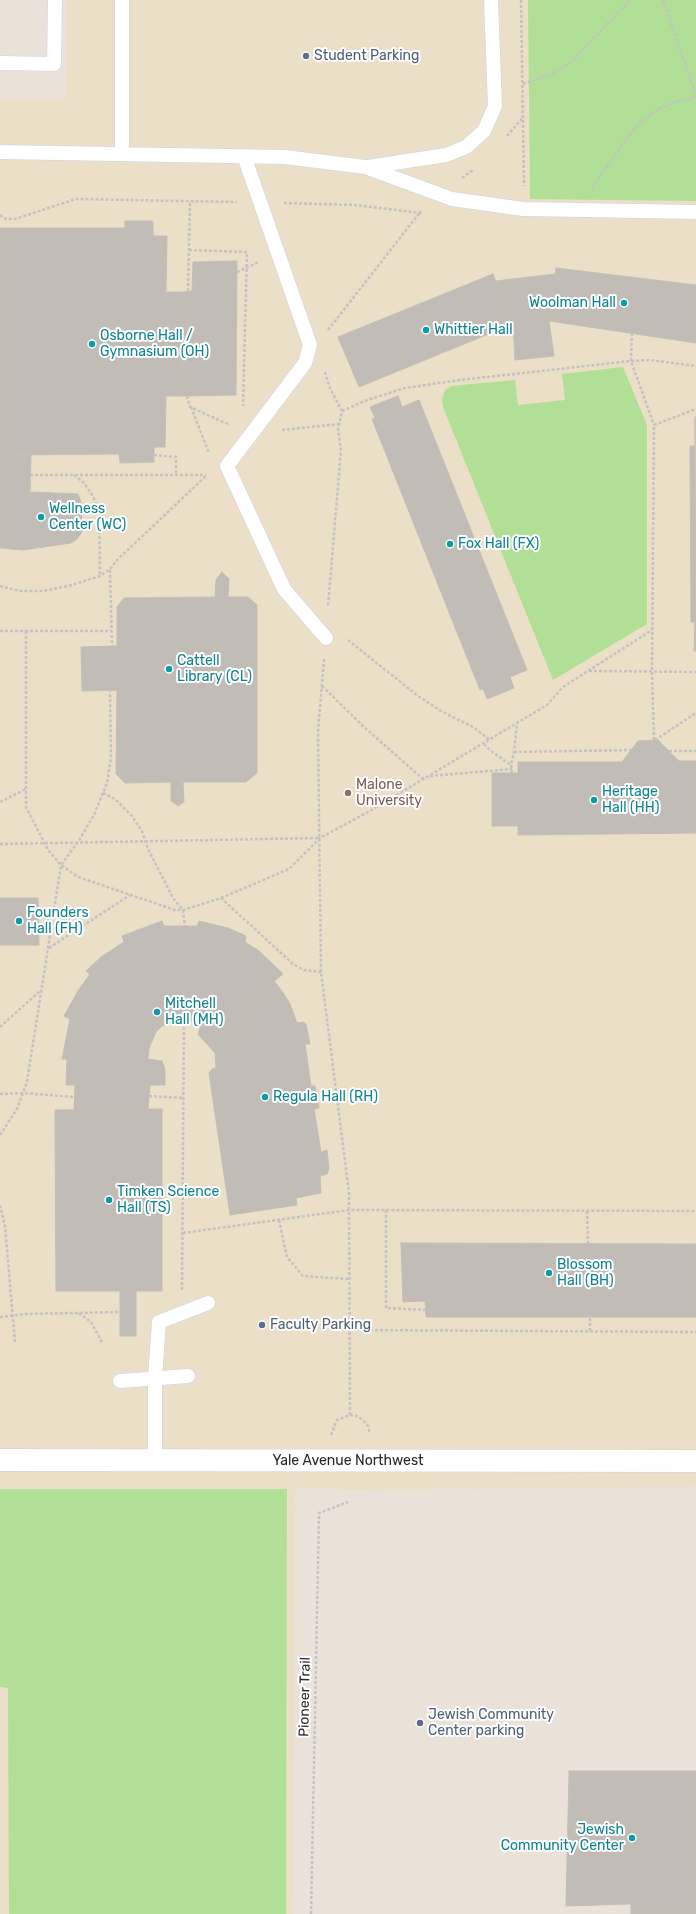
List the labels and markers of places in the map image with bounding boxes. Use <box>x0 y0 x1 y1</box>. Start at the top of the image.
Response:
place label: Student Parking <box>314 48 419 64</box>
marker: Student Parking <box>301 51 311 61</box>
place label: Woolman Hall <box>529 295 616 311</box>
marker: Woolman Hall <box>619 298 629 308</box>
place label: Whittier Hall <box>434 322 513 338</box>
marker: Whittier Hall <box>421 325 431 335</box>
place label: Osborne Hall / Gymnasium (OH) <box>100 328 209 360</box>
marker: Osborne Hall / Gymnasium (OH) <box>87 339 97 349</box>
place label: Wellness Center (WC) <box>49 501 126 534</box>
marker: Wellness Center (WC) <box>36 512 46 522</box>
place label: Fox Hall (FX) <box>458 536 539 552</box>
marker: Fox Hall (FX) <box>445 539 455 549</box>
place label: Cattell Library (CL) <box>177 653 252 686</box>
marker: Cattell Library (CL) <box>164 664 174 674</box>
place label: Malone University <box>356 777 422 810</box>
place label: Heritage Hall (HH) <box>602 784 659 816</box>
marker: Malone University <box>343 788 353 798</box>
marker: Heritage Hall (HH) <box>589 795 599 805</box>
place label: Founders Hall (FH) <box>27 905 89 938</box>
marker: Founders Hall (FH) <box>14 916 24 926</box>
place label: Mitchell Hall (MH) <box>165 996 224 1028</box>
marker: Mitchell Hall (MH) <box>152 1007 162 1017</box>
place label: Regula Hall (RH) <box>273 1089 378 1105</box>
marker: Regula Hall (RH) <box>260 1092 270 1102</box>
place label: Timken Science Hall (TS) <box>117 1184 219 1216</box>
marker: Timken Science Hall (TS) <box>104 1195 114 1205</box>
place label: Blossom Hall (BH) <box>557 1257 614 1290</box>
marker: Blossom Hall (BH) <box>544 1268 554 1278</box>
place label: Faculty Parking <box>270 1317 371 1333</box>
marker: Faculty Parking <box>257 1320 267 1330</box>
place label: Jewish Community Center parking <box>428 1707 554 1740</box>
marker: Jewish Community Center parking <box>415 1718 425 1728</box>
place label: Jewish Community Center <box>501 1822 624 1854</box>
marker: Jewish Community Center <box>627 1833 637 1843</box>

